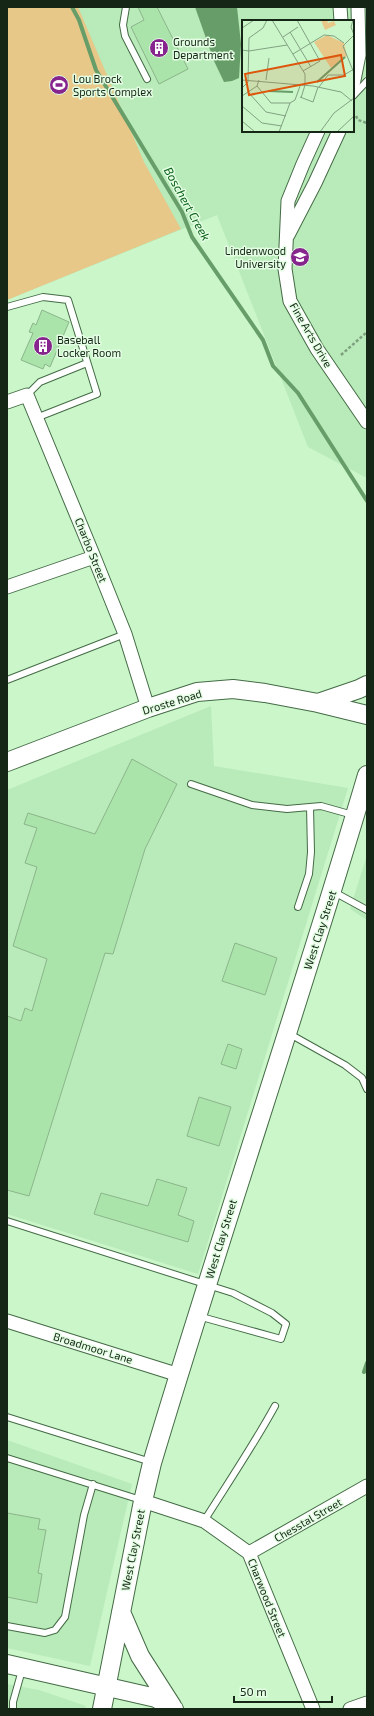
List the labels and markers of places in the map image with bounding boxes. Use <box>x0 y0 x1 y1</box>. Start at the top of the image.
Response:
place label: Grounds Department <box>173 35 233 61</box>
building icon: Grounds Department <box>148 37 170 59</box>
place label: Lou Brock Sports Complex <box>73 72 152 98</box>
sports icon: Lou Brock Sports Complex <box>48 74 70 96</box>
place label: Lindenwood University <box>225 244 286 270</box>
school or university icon: Lindenwood University <box>289 246 311 268</box>
place label: Baseball Locker Room <box>57 333 121 359</box>
building icon: Baseball Locker Room <box>32 335 54 357</box>

